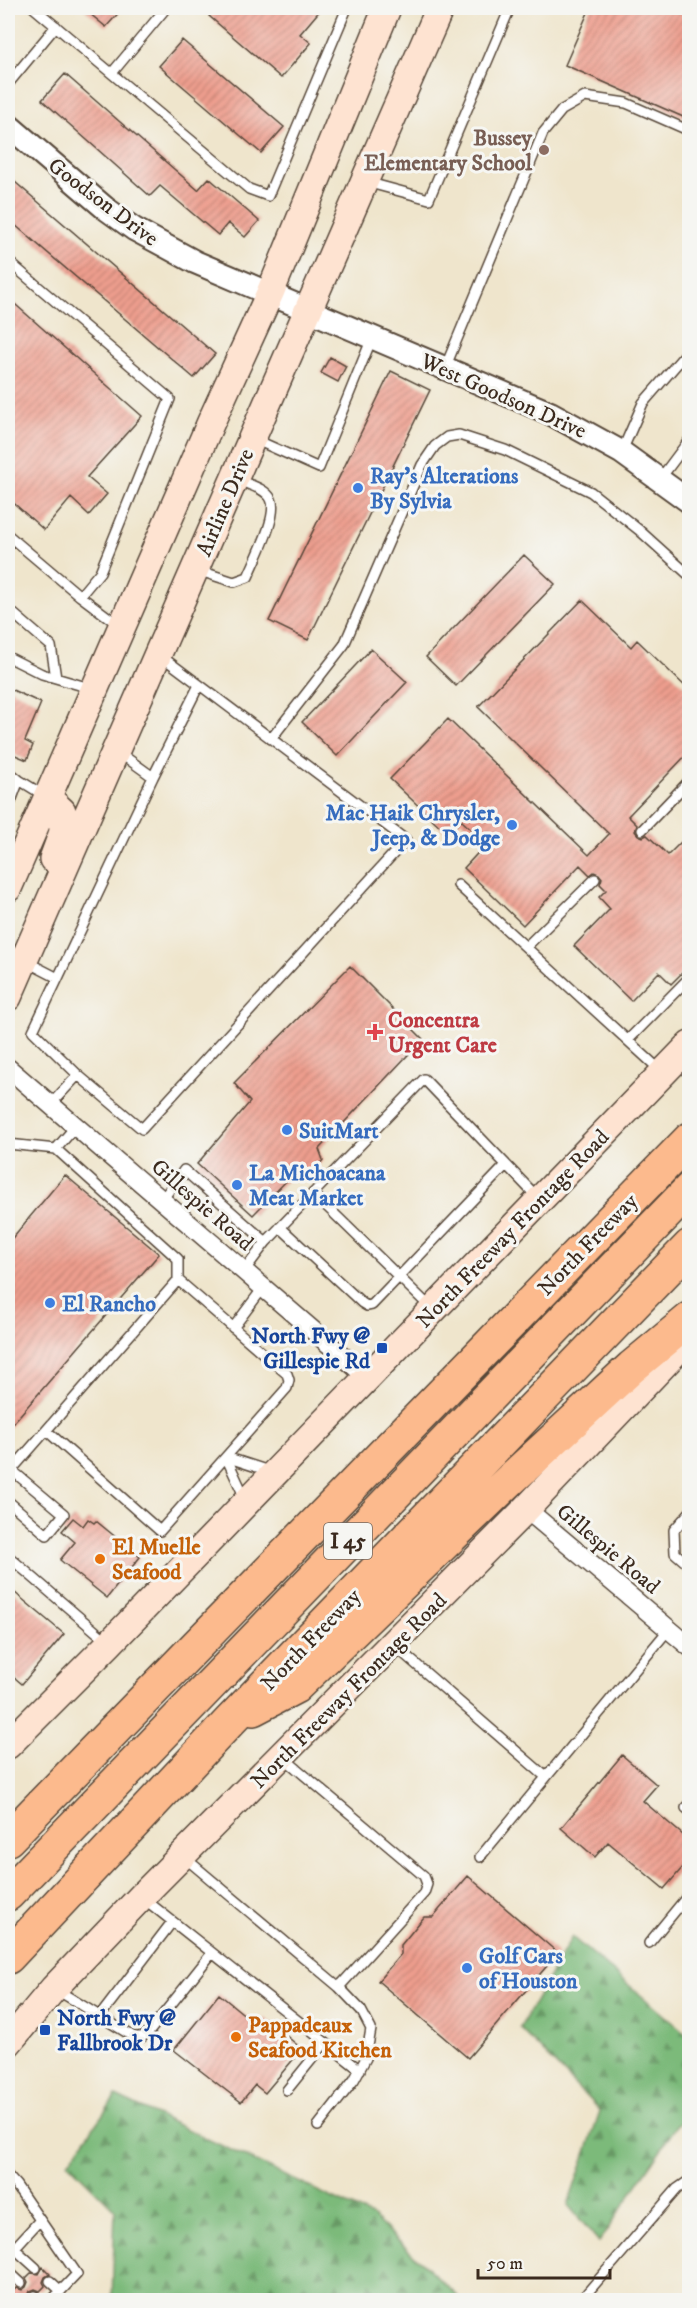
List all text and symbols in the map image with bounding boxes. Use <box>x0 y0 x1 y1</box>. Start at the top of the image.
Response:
place label: Bussey Elementary School <box>364 125 533 177</box>
marker: Bussey Elementary School <box>537 143 551 157</box>
street label: Goodson Drive <box>43 152 164 252</box>
street label: West Goodson Drive <box>416 347 590 445</box>
street label: Airline Drive <box>191 445 260 560</box>
place label: Ray's Alterations By Sylvia <box>370 463 519 515</box>
marker: Ray's Alterations By Sylvia <box>351 481 365 495</box>
place label: Mac Haik Chrysler, Jeep, & Dodge <box>326 800 500 852</box>
marker: Mac Haik Chrysler, Jeep, & Dodge <box>505 818 519 832</box>
place label: Concentra Urgent Care <box>388 1007 497 1059</box>
marker: Concentra Urgent Care <box>366 1023 384 1041</box>
place label: SuitMart <box>299 1118 378 1145</box>
marker: SuitMart <box>280 1123 294 1137</box>
street label: North Freeway Frontage Road <box>410 1123 614 1333</box>
street label: Gillespie Road <box>145 1153 259 1257</box>
place label: La Michoacana Meat Market <box>249 1160 386 1212</box>
marker: La Michoacana Meat Market <box>230 1178 244 1192</box>
street label: North Freeway <box>532 1187 642 1301</box>
place label: El Rancho <box>62 1291 156 1318</box>
marker: El Rancho <box>43 1296 57 1310</box>
place label: North Fwy @ Gillespie Rd <box>251 1323 371 1375</box>
marker: North Fwy @ Gillespie Rd <box>375 1341 389 1355</box>
street label: Gillespie Road <box>551 1498 665 1600</box>
road number: I 45 <box>324 1523 372 1559</box>
place label: El Muelle Seafood <box>112 1534 201 1586</box>
marker: El Muelle Seafood <box>93 1552 107 1566</box>
street label: North Freeway <box>255 1583 367 1697</box>
street label: North Freeway Frontage Road <box>245 1587 453 1795</box>
place label: Golf Cars of Houston <box>479 1943 578 1995</box>
marker: Golf Cars of Houston <box>460 1961 474 1975</box>
place label: North Fwy @ Fallbrook Dr <box>57 2005 176 2057</box>
place label: Pappadeaux Seafood Kitchen <box>248 2012 392 2064</box>
marker: North Fwy @ Fallbrook Dr <box>38 2023 52 2037</box>
marker: Pappadeaux Seafood Kitchen <box>229 2030 243 2044</box>
scale bar <box>478 2242 610 2280</box>
text: 50 m <box>487 2253 523 2275</box>

